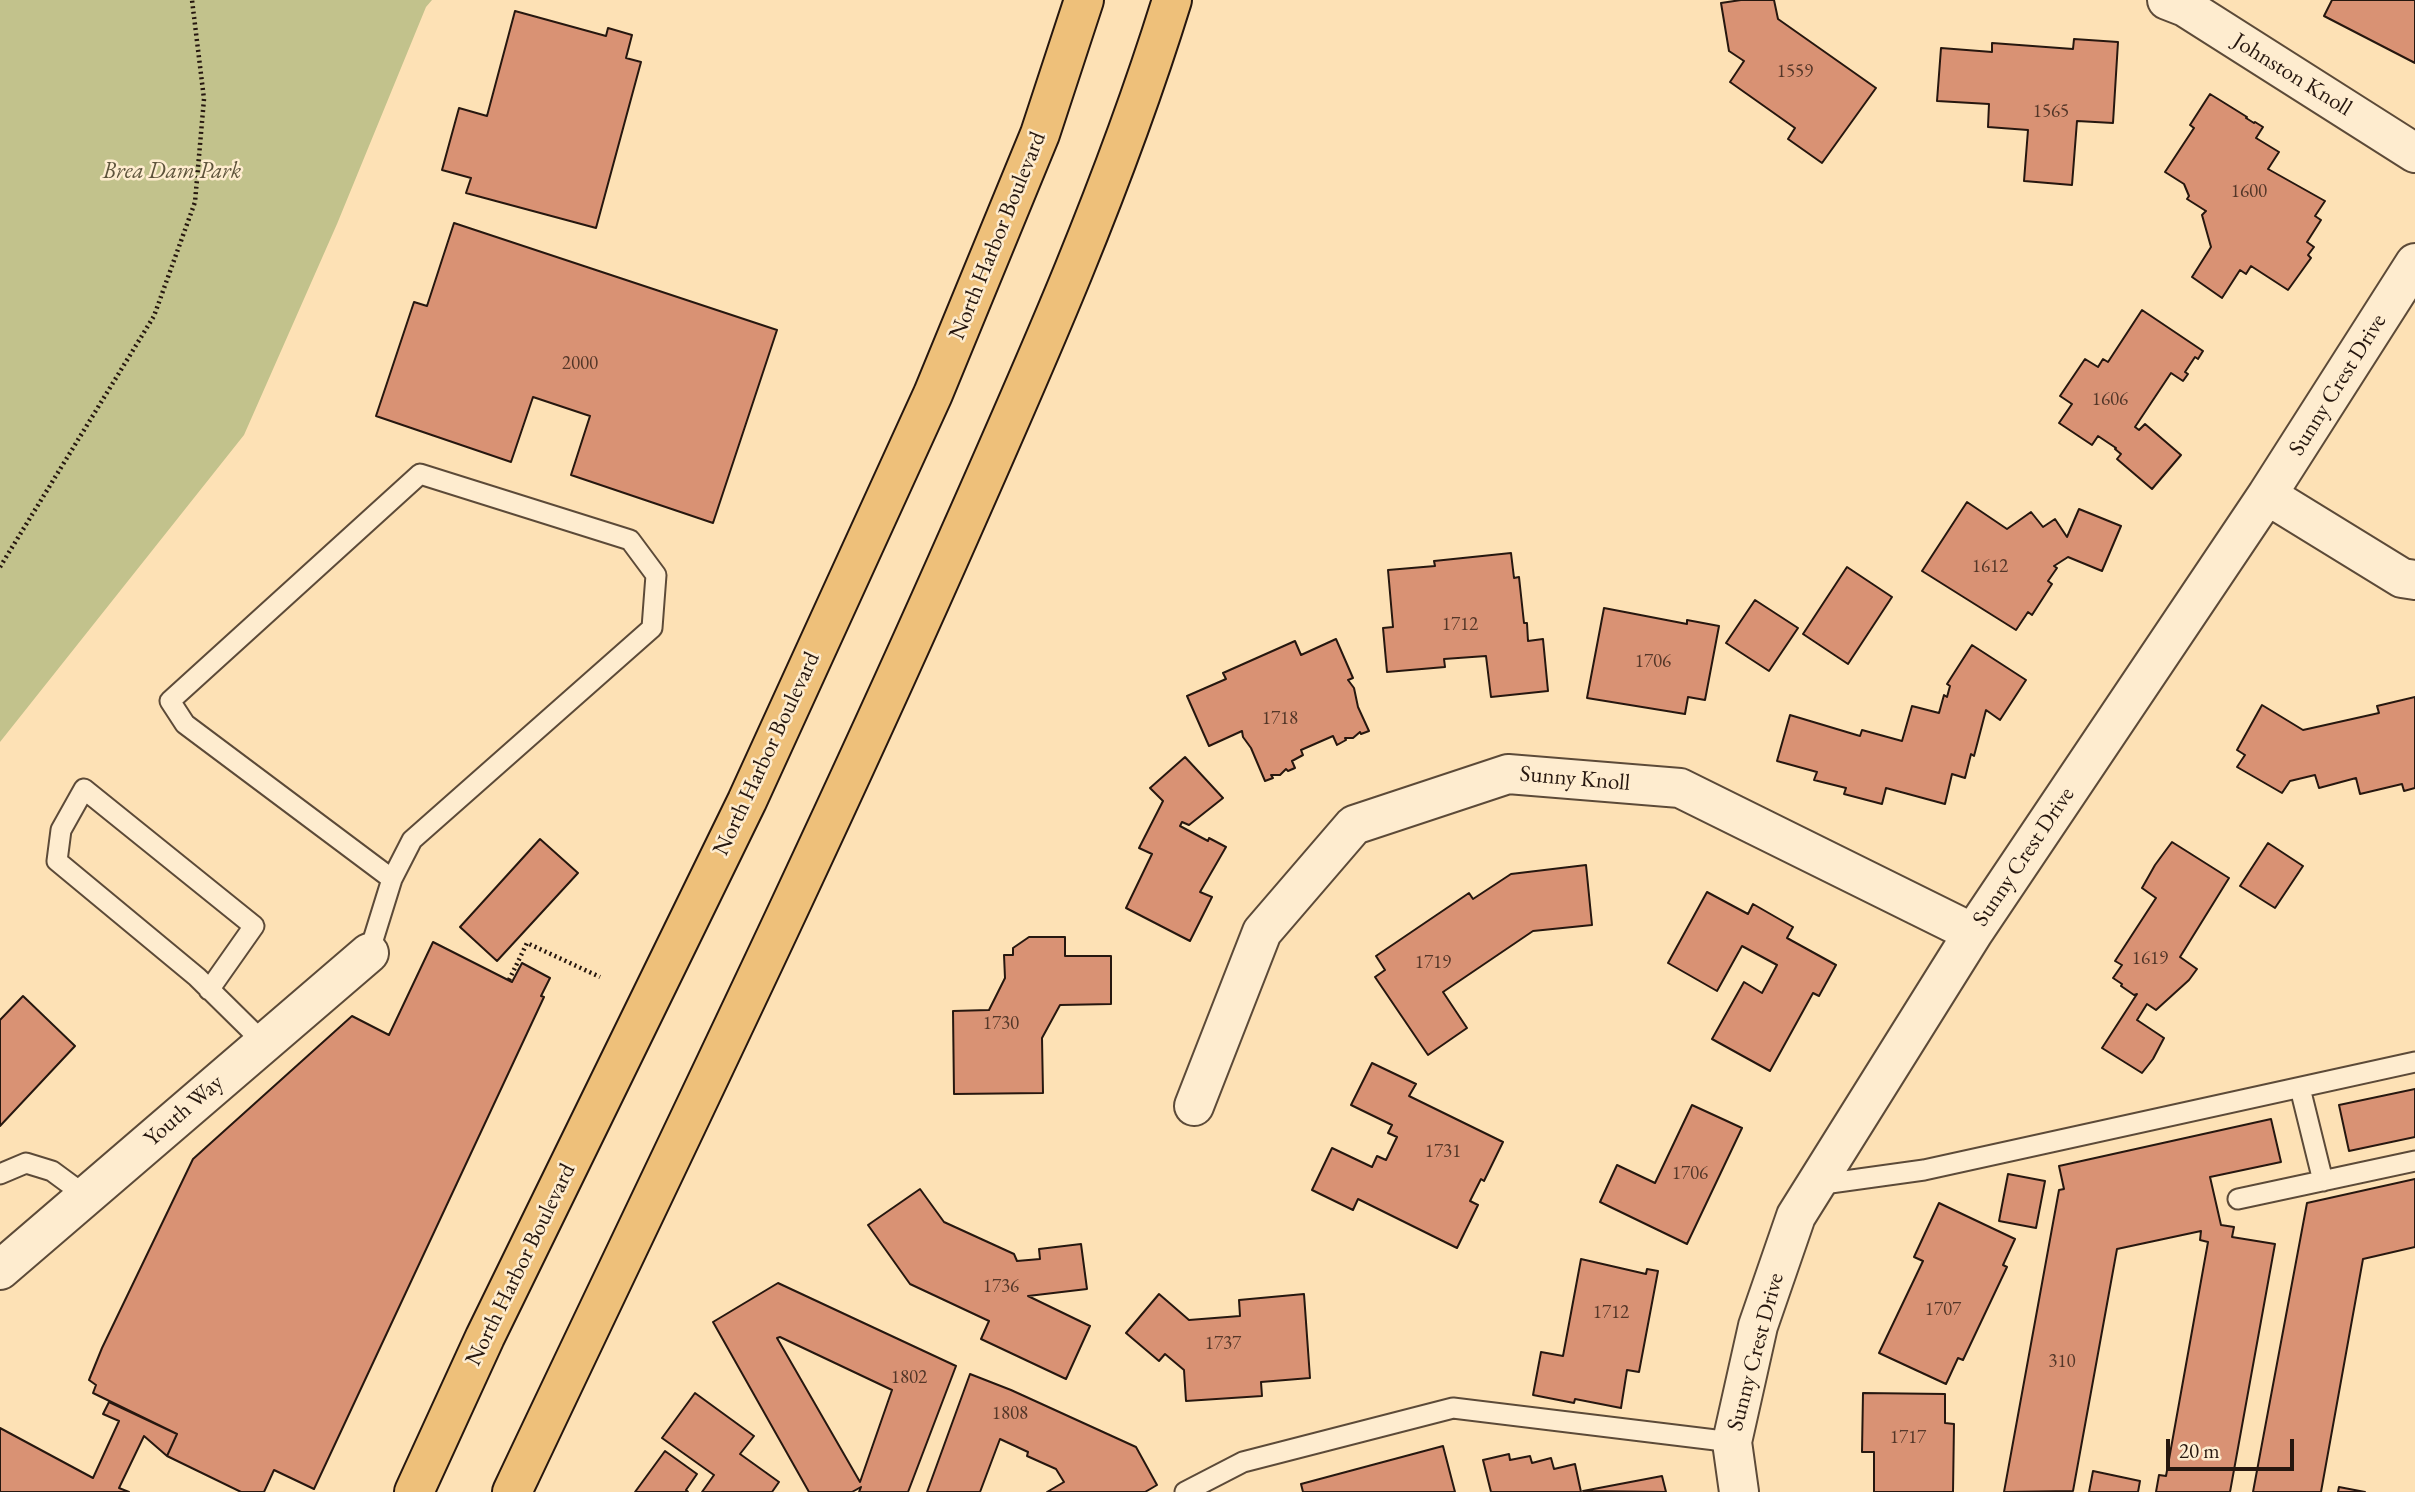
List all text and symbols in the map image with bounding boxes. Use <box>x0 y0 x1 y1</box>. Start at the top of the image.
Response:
street label: Johnston Knoll <box>2227 27 2357 123</box>
house number: 1559 <box>1777 61 1813 83</box>
house number: 1565 <box>2033 101 2069 123</box>
street label: North Harbor Boulevard <box>944 128 1052 344</box>
park label: Brea Dam Park <box>103 158 241 186</box>
house number: 1600 <box>2231 181 2267 203</box>
street label: Sunny Crest Drive <box>2283 309 2393 461</box>
house number: 2000 <box>562 353 598 375</box>
house number: 1606 <box>2092 389 2128 411</box>
house number: 1612 <box>1972 556 2008 578</box>
house number: 1712 <box>1442 614 1478 636</box>
street label: North Harbor Boulevard <box>708 648 826 860</box>
house number: 1706 <box>1635 651 1671 673</box>
house number: 1718 <box>1262 708 1298 730</box>
street label: Sunny Knoll <box>1519 760 1631 798</box>
street label: Sunny Crest Drive <box>1967 782 2081 932</box>
house number: 1619 <box>2132 948 2168 970</box>
house number: 1719 <box>1415 952 1451 974</box>
house number: 1730 <box>983 1013 1019 1035</box>
street label: Youth Way <box>139 1069 229 1153</box>
house number: 1731 <box>1425 1141 1461 1163</box>
street label: North Harbor Boulevard <box>460 1159 582 1371</box>
house number: 1706 <box>1672 1163 1708 1185</box>
street label: Sunny Crest Drive <box>1722 1270 1790 1434</box>
house number: 1736 <box>983 1276 1019 1298</box>
house number: 1707 <box>1925 1299 1961 1321</box>
house number: 1712 <box>1593 1302 1629 1324</box>
house number: 1737 <box>1205 1333 1241 1355</box>
house number: 310 <box>2048 1351 2076 1373</box>
house number: 1802 <box>891 1367 927 1389</box>
house number: 1808 <box>992 1403 1028 1425</box>
scale bar <box>2170 1426 2298 1470</box>
house number: 1717 <box>1890 1427 1926 1449</box>
text: 20 m <box>2179 1437 2220 1464</box>

